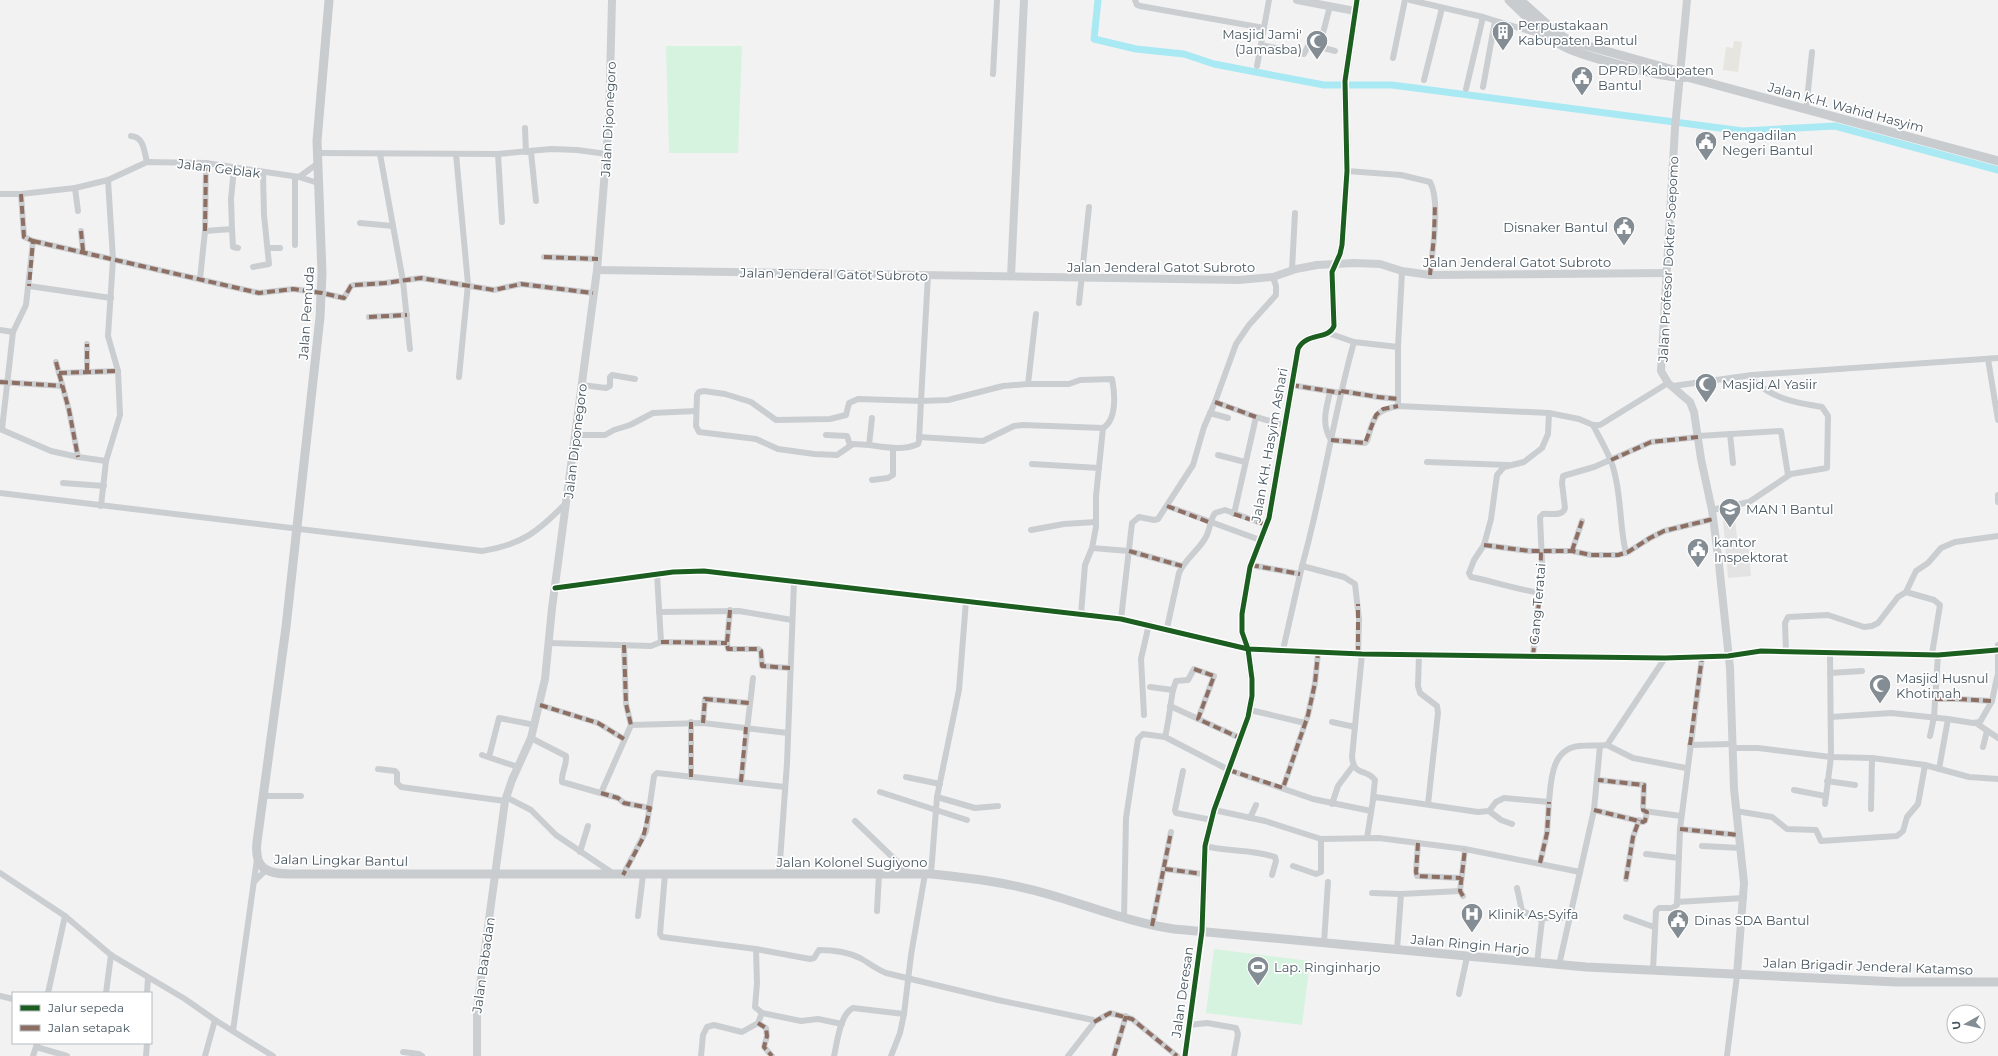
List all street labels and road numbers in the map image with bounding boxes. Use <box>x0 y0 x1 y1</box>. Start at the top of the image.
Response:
street label: Jalan Diponegoro <box>597 61 619 178</box>
street label: Jalan K.H. Wahid Hasyim <box>1765 78 1926 136</box>
street label: Jalan Geblak <box>176 155 261 181</box>
street label: Jalan Profesor Dokter Soepomo <box>1655 156 1681 363</box>
street label: Jalan Jenderal Gatot Subroto <box>1422 254 1611 270</box>
street label: Jalan Jenderal Gatot Subroto <box>1066 259 1255 275</box>
street label: Jalan Jenderal Gatot Subroto <box>739 264 928 284</box>
street label: Jalan Pemuda <box>295 266 317 361</box>
street label: Jalan KH. Hasyim Ashari <box>1247 367 1290 524</box>
street label: Jalan Diponegoro <box>560 383 590 500</box>
street label: Gang Teratai <box>1525 562 1549 646</box>
street label: Jalan Lingkar Bantul <box>273 851 408 869</box>
street label: Jalan Kolonel Sugiyono <box>776 854 927 870</box>
street label: Jalan Babadan <box>468 916 498 1015</box>
street label: Jalan Ringin Harjo <box>1409 931 1530 957</box>
street label: Jalan Deresan <box>1168 945 1196 1040</box>
street label: Jalan Brigadir Jenderal Katamso <box>1762 954 1973 978</box>

